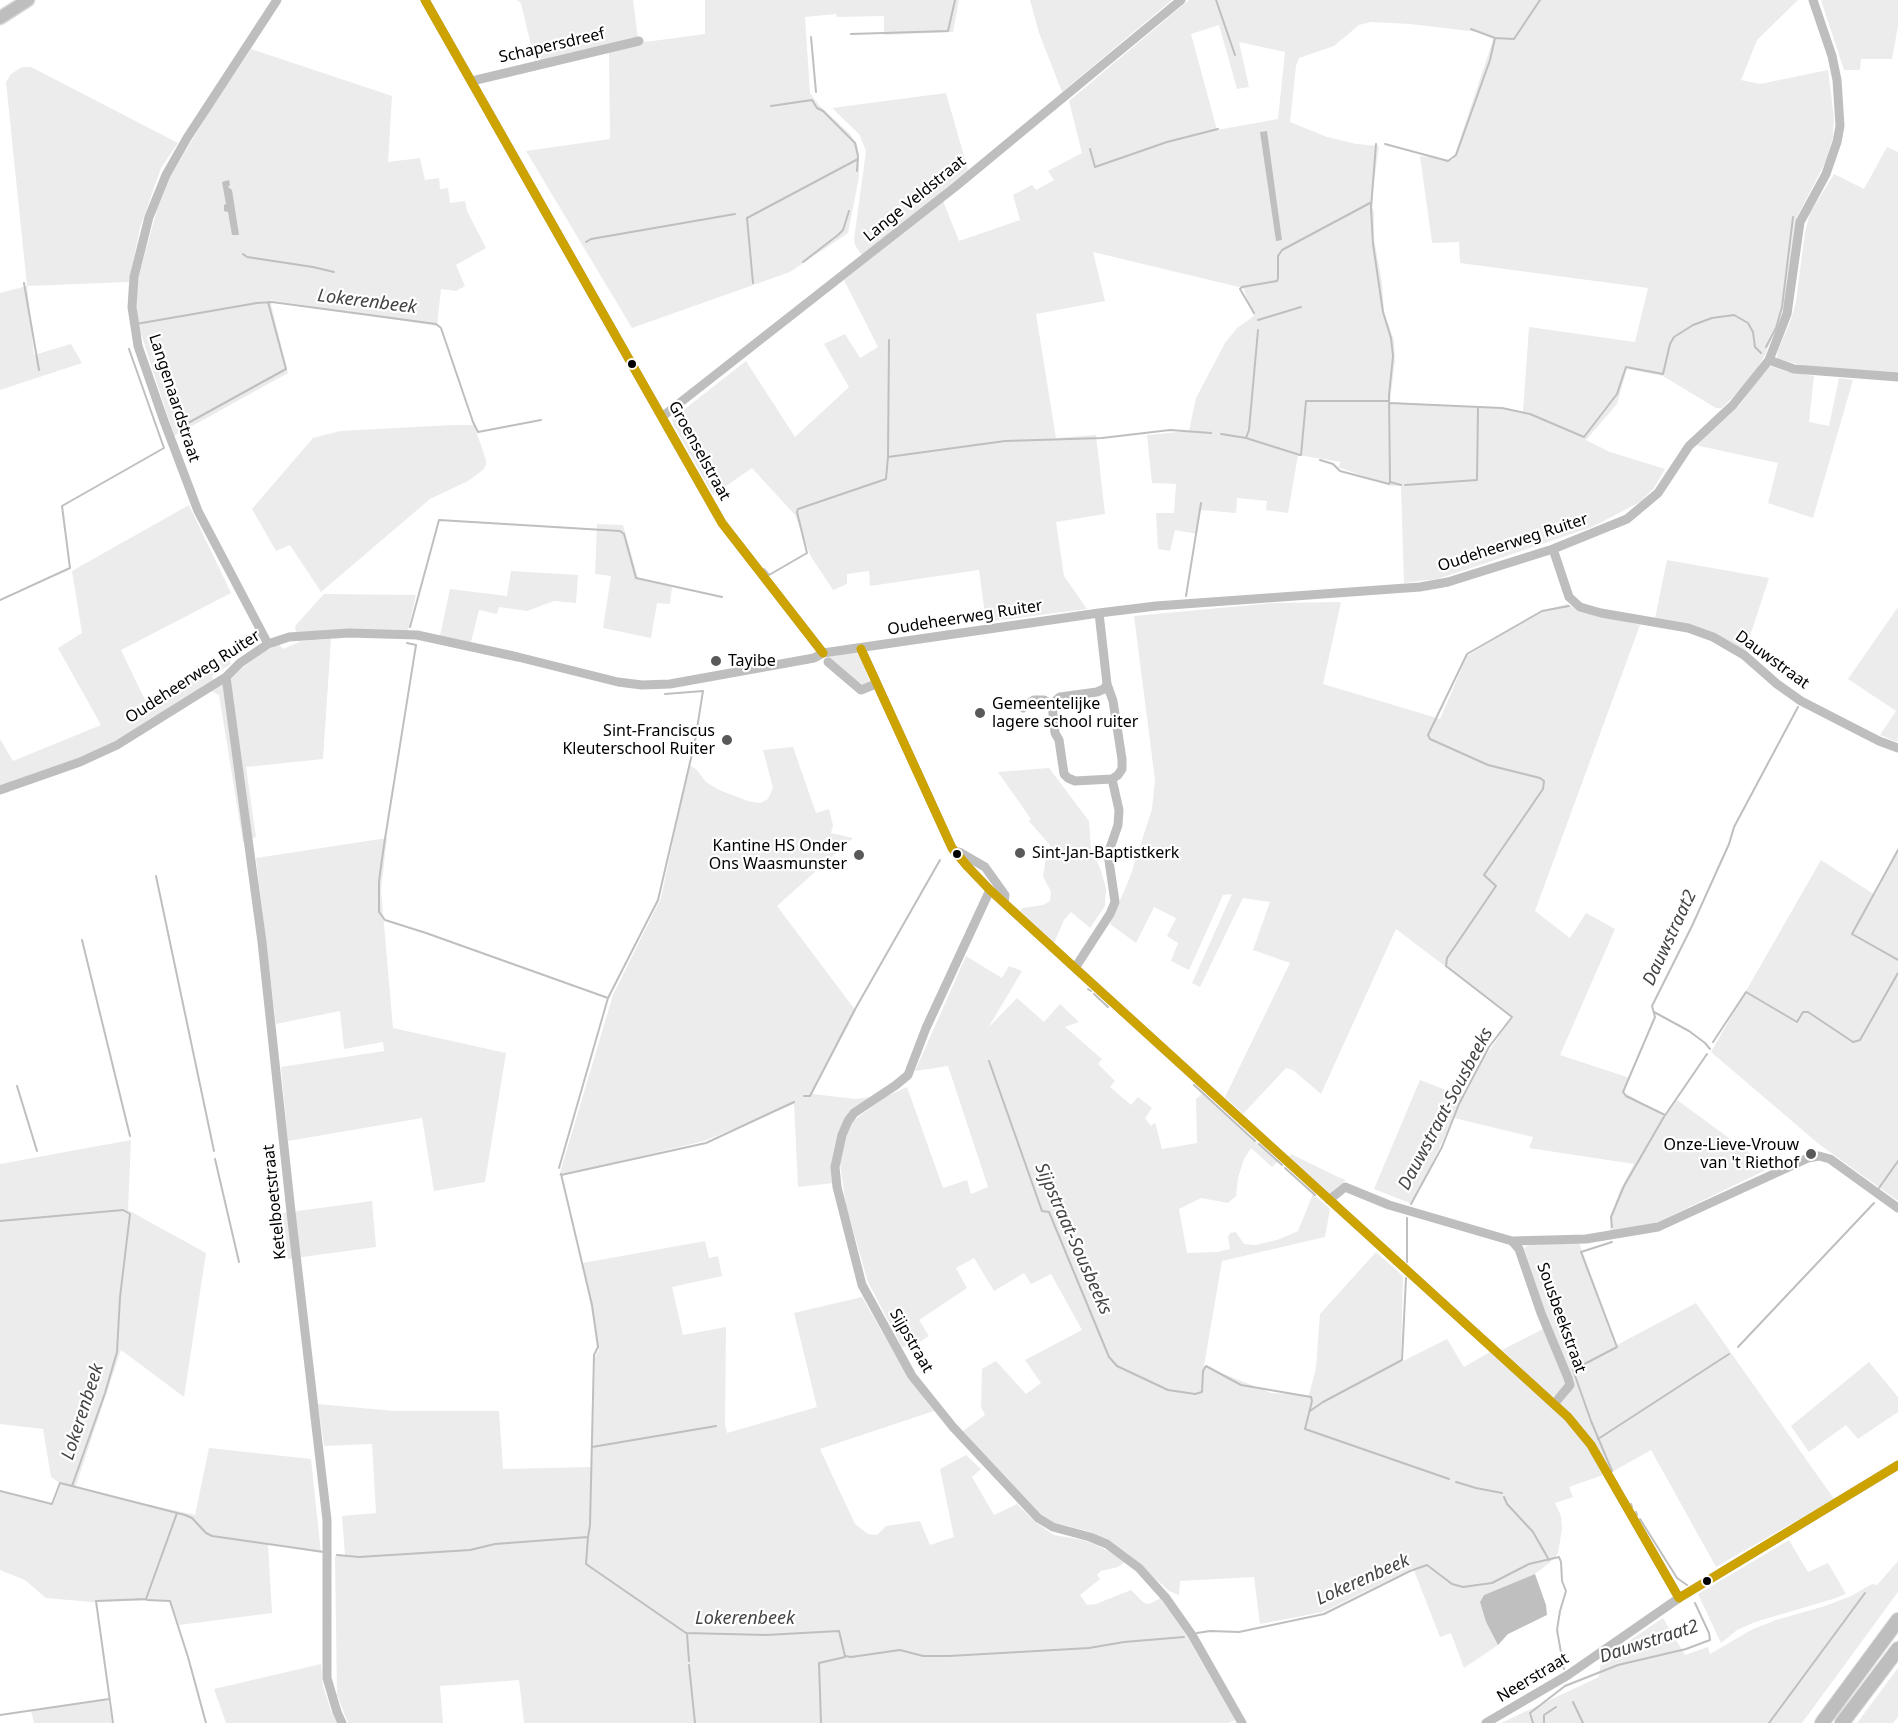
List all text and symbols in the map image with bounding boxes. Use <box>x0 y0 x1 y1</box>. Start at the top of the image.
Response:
street label: Schapersdreef <box>497 24 607 68</box>
street label: Lange Veldstraat <box>860 152 970 246</box>
water label: Lokerenbeek <box>316 285 418 319</box>
street label: Langenaardstraat <box>144 332 204 464</box>
unlabelled marker <box>626 358 638 370</box>
street label: Groenselstraat <box>664 398 734 504</box>
street label: Oudeheerweg Ruiter <box>1435 510 1591 576</box>
street label: Oudeheerweg Ruiter <box>886 596 1044 640</box>
street label: Oudeheerweg Ruiter <box>122 626 264 728</box>
street label: Dauwstraat <box>1731 627 1813 693</box>
place label: Tayibe <box>728 651 776 671</box>
marker: Tayibe <box>709 654 723 668</box>
place label: Gemeentelijke lagere school ruiter <box>992 694 1138 732</box>
marker: Gemeentelijke lagere school ruiter <box>973 706 987 720</box>
place label: Sint-Franciscus Kleuterschool Ruiter <box>562 721 715 759</box>
marker: Sint-Franciscus Kleuterschool Ruiter <box>720 733 734 747</box>
place label: Kantine HS Onder Ons Waasmunster <box>709 836 847 874</box>
place label: Sint-Jan-Baptistkerk <box>1032 843 1179 863</box>
marker: Sint-Jan-Baptistkerk <box>1013 846 1027 860</box>
marker: Kantine HS Onder Ons Waasmunster <box>852 848 866 862</box>
unlabelled marker <box>951 848 963 860</box>
water label: Dauwstraat2 <box>1639 887 1701 989</box>
water label: Dauwstraat-Sousbeeks <box>1394 1024 1498 1194</box>
place label: Onze-Lieve-Vrouw van 't Riethof <box>1664 1135 1799 1173</box>
street label: Ketelboetstraat <box>259 1143 291 1261</box>
marker: Onze-Lieve-Vrouw van 't Riethof <box>1804 1147 1818 1161</box>
water label: Sijpstraat-Sousbeeks <box>1030 1160 1116 1318</box>
street label: Sousbeekstraat <box>1532 1260 1590 1376</box>
street label: Sijpstraat <box>885 1306 937 1376</box>
water label: Lokerenbeek <box>57 1361 109 1463</box>
water label: Lokerenbeek <box>1313 1550 1413 1610</box>
unlabelled marker <box>1701 1575 1713 1587</box>
water label: Lokerenbeek <box>695 1608 795 1630</box>
water label: Dauwstraat2 <box>1597 1616 1701 1668</box>
street label: Neerstraat <box>1494 1649 1572 1707</box>

